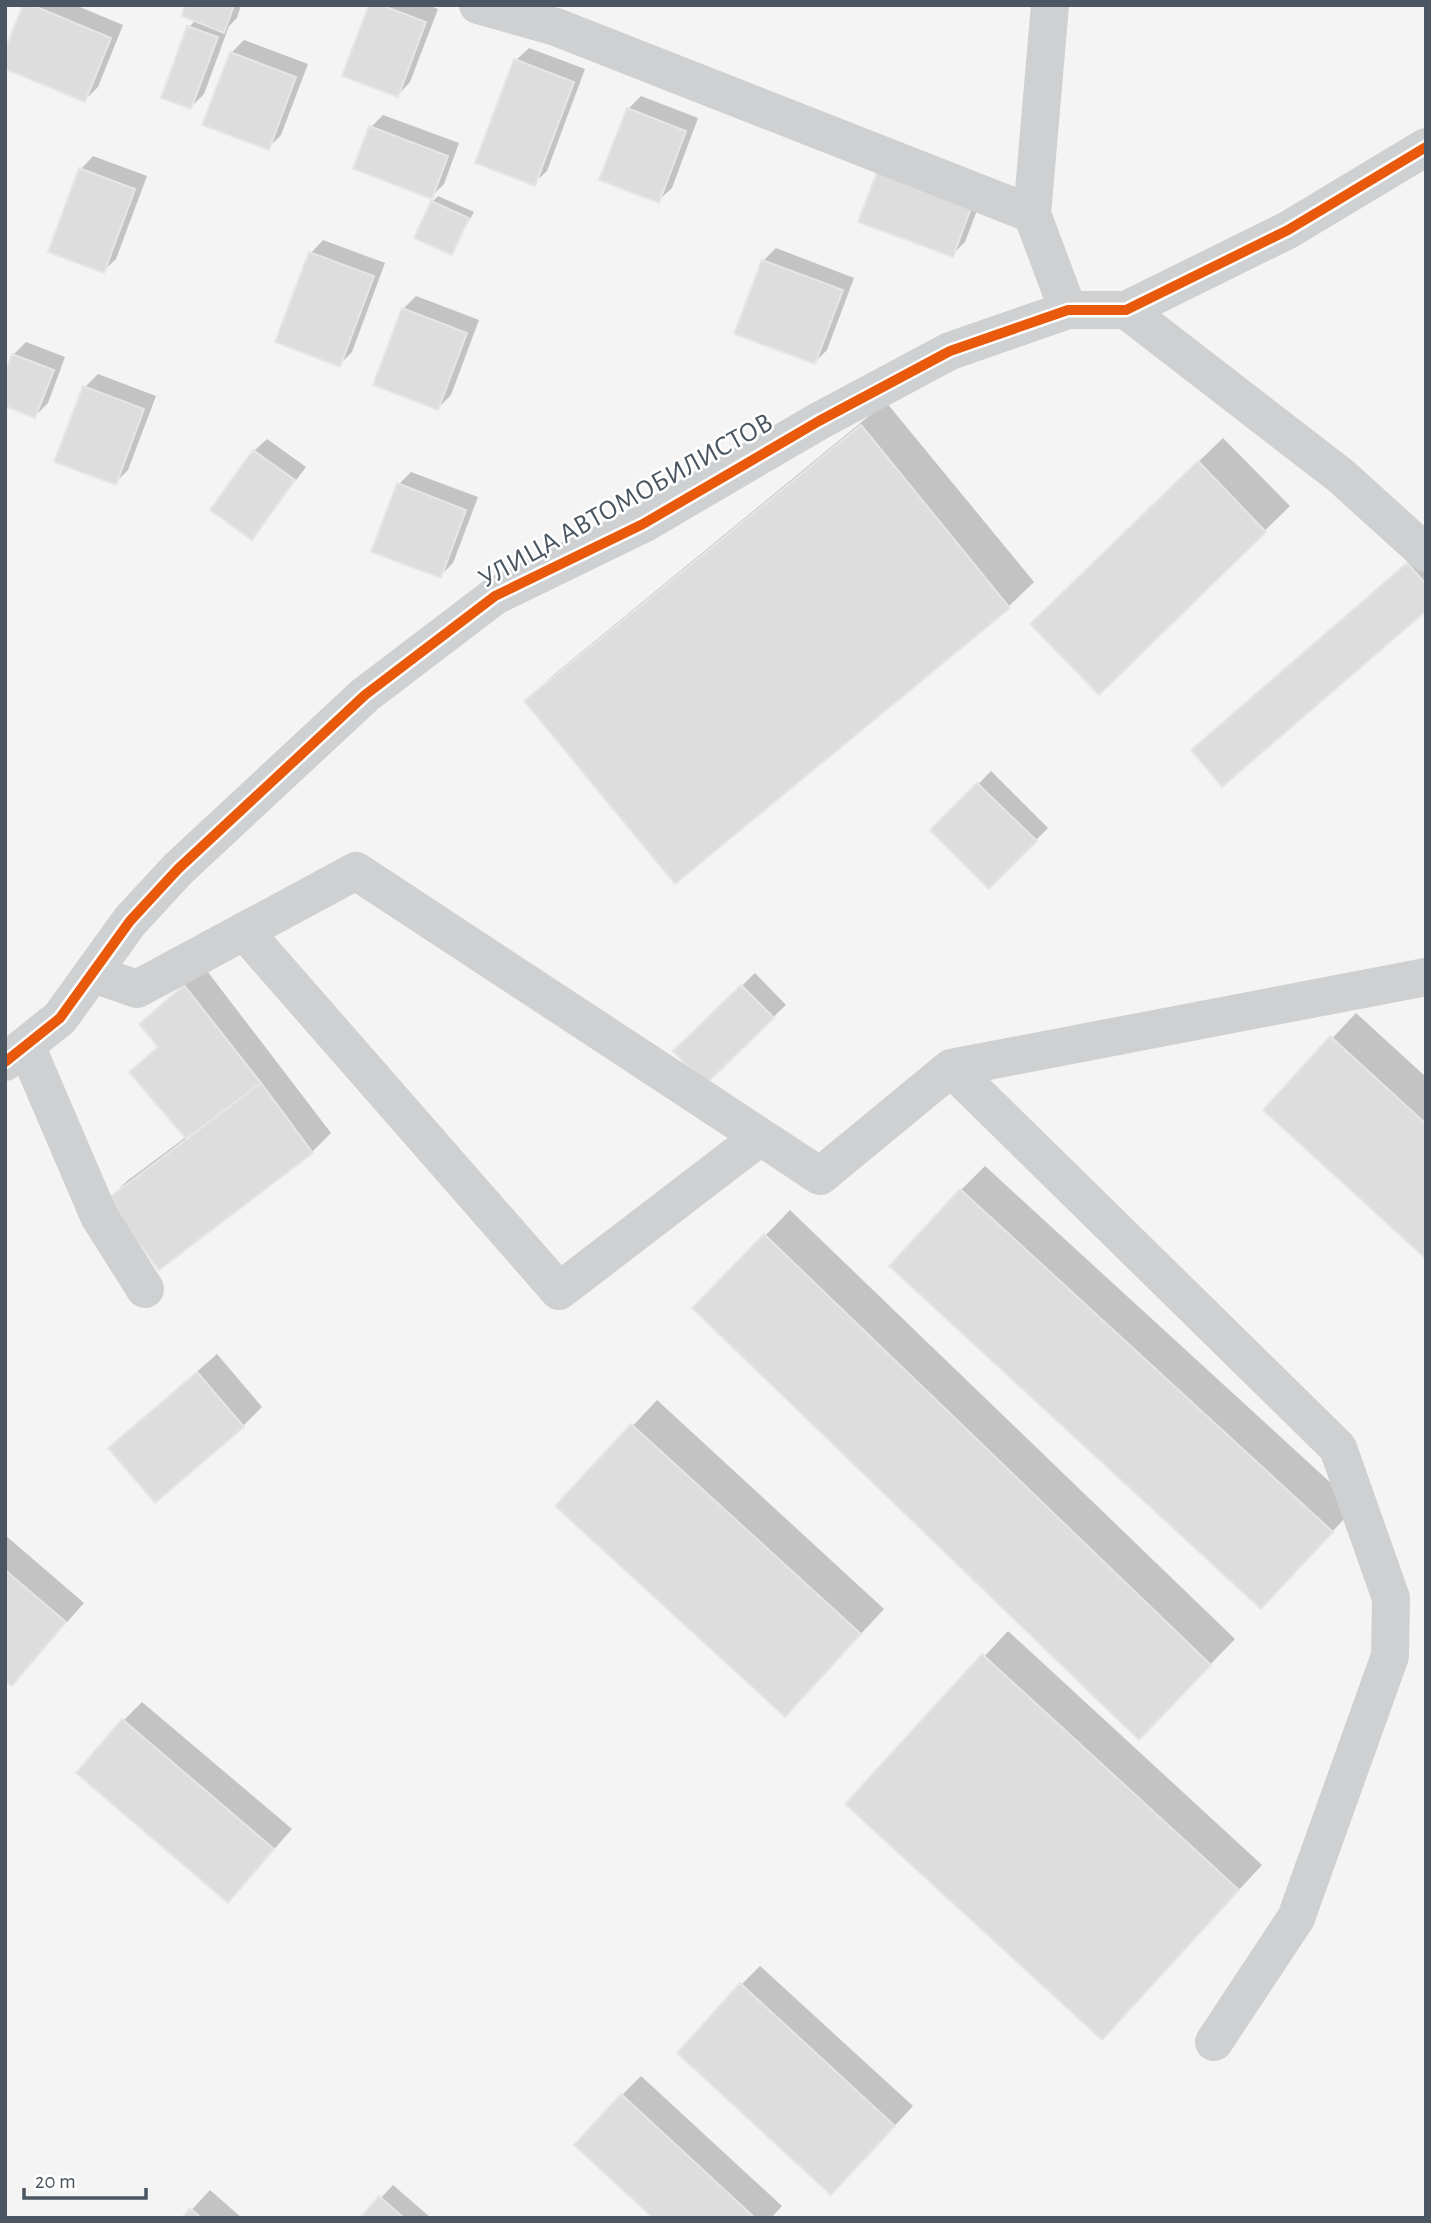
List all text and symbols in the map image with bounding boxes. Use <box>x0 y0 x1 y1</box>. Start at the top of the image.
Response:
street label: УЛИЦА АВТОМОБИЛИСТОВ <box>474 408 778 594</box>
scale bar <box>24 2156 147 2200</box>
text: 20 m <box>35 2171 76 2192</box>

